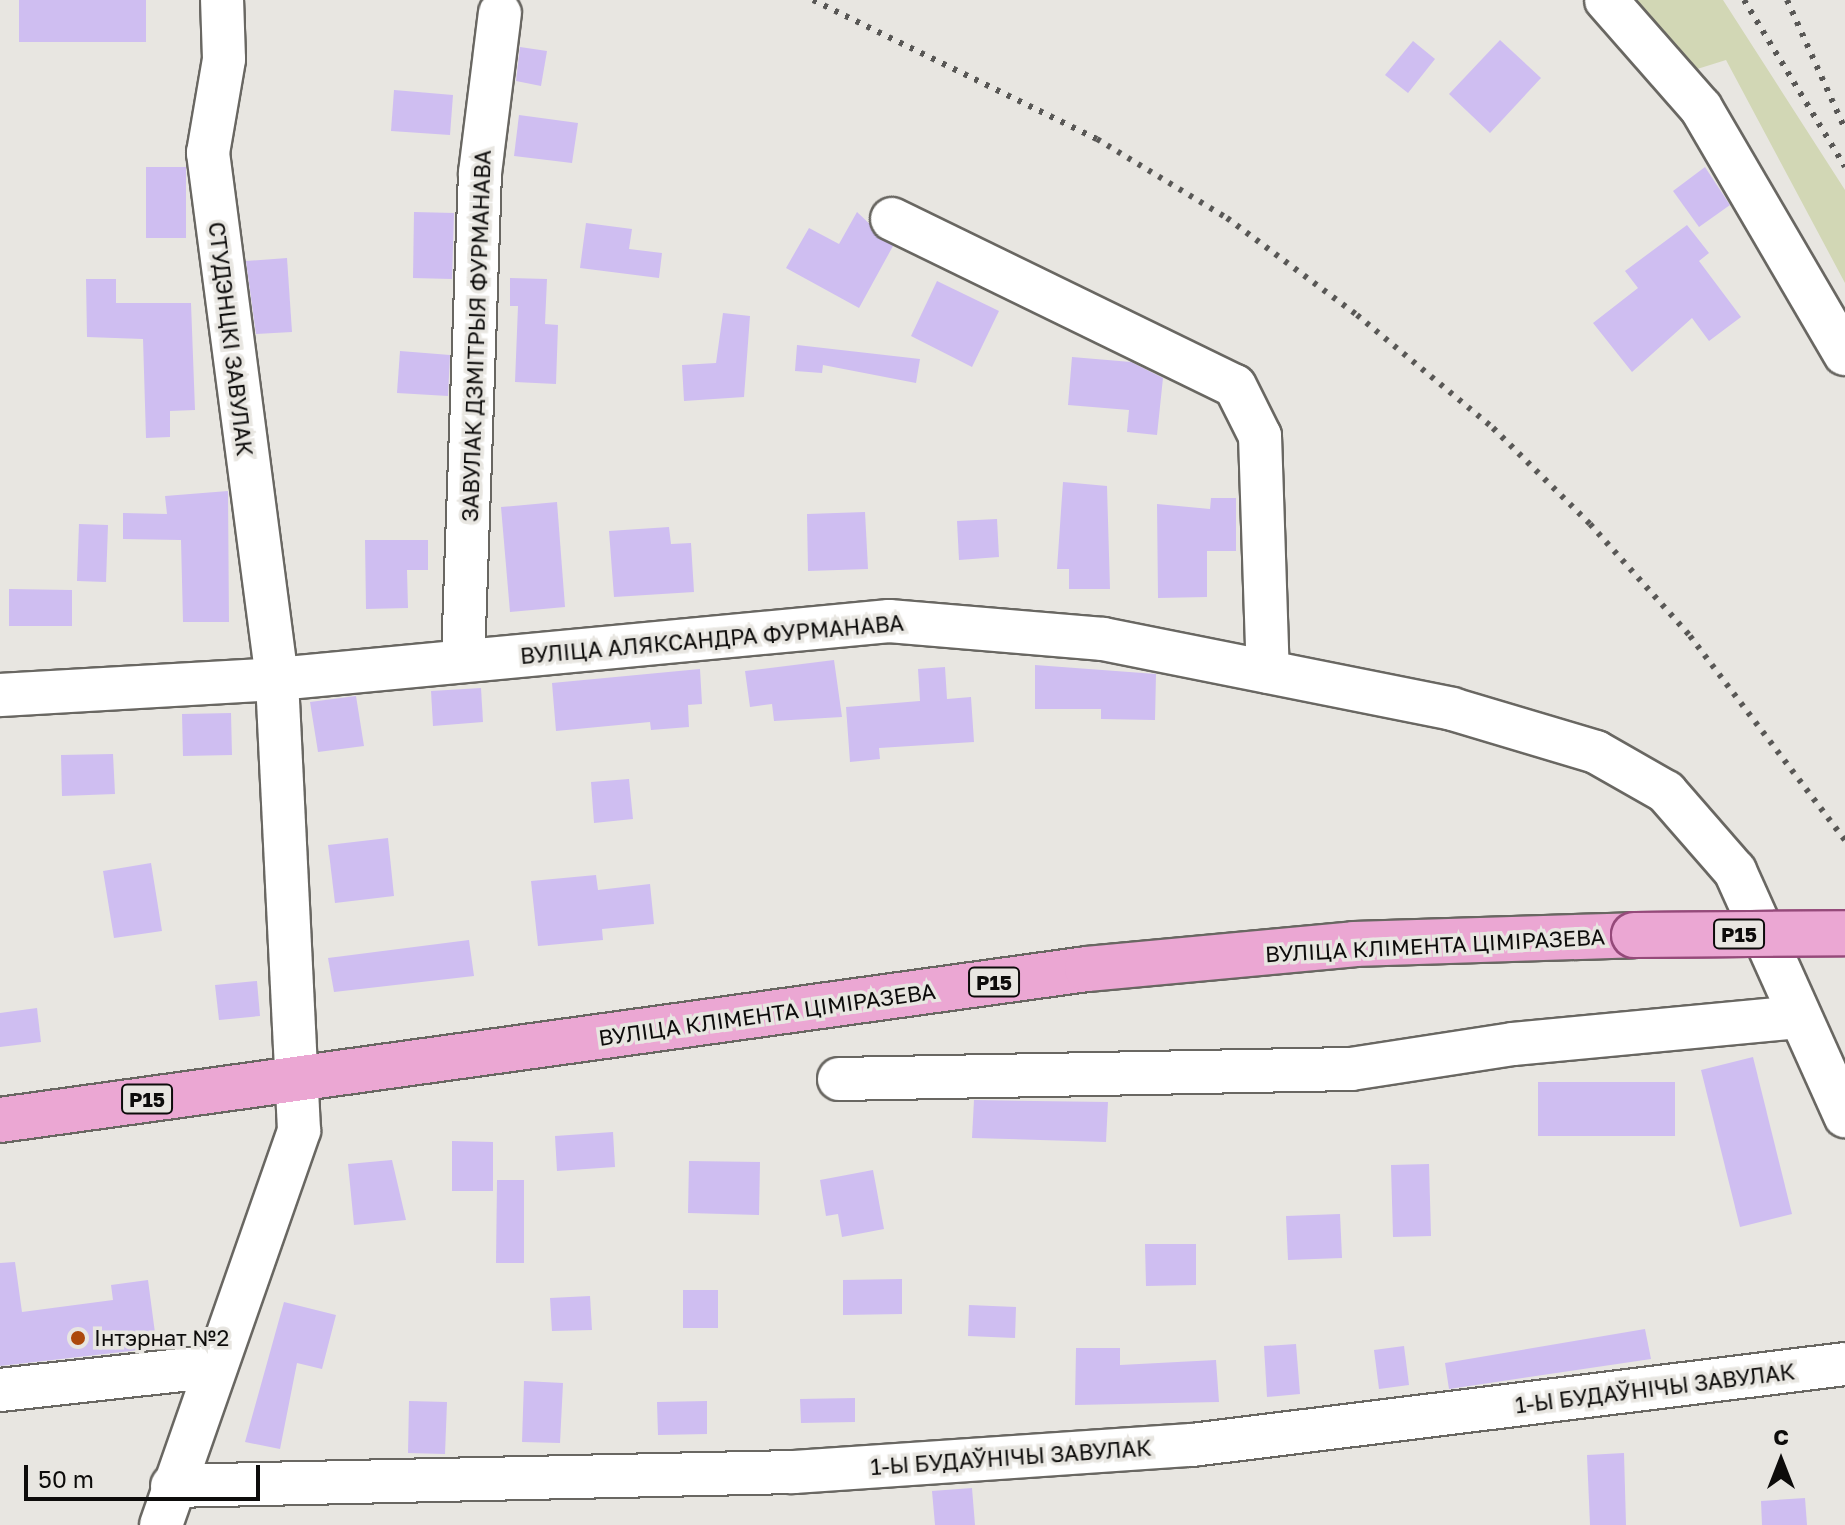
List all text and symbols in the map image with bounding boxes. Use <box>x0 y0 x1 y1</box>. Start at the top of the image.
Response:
street label: ЗАВУЛАК ДЗМІТРЫЯ ФУРМАНАВА <box>456 149 496 523</box>
street label: СТУДЭНЦКІ ЗАВУЛАК <box>204 220 258 458</box>
street label: ВУЛІЦА АЛЯКСАНДРА ФУРМАНАВА <box>519 609 905 669</box>
road number: Р15 <box>1713 918 1765 950</box>
street label: ВУЛІЦА КЛІМЕНТА ЦІМІРАЗЕВА <box>1264 923 1606 967</box>
road number: Р15 <box>968 966 1020 998</box>
street label: ВУЛІЦА КЛІМЕНТА ЦІМІРАЗЕВА <box>597 977 937 1051</box>
road number: Р15 <box>121 1083 173 1115</box>
place label: Інтэрнат №2 <box>94 1325 229 1351</box>
marker: Інтэрнат №2 <box>69 1329 87 1347</box>
street label: 1-Ы БУДАЎНІЧЫ ЗАВУЛАК <box>1514 1358 1796 1418</box>
north arrow <box>1741 1421 1821 1501</box>
text: С <box>1773 1423 1789 1450</box>
street label: 1-Ы БУДАЎНІЧЫ ЗАВУЛАК <box>870 1434 1152 1480</box>
scale bar <box>28 1449 264 1499</box>
text: 50 m <box>38 1464 94 1493</box>

